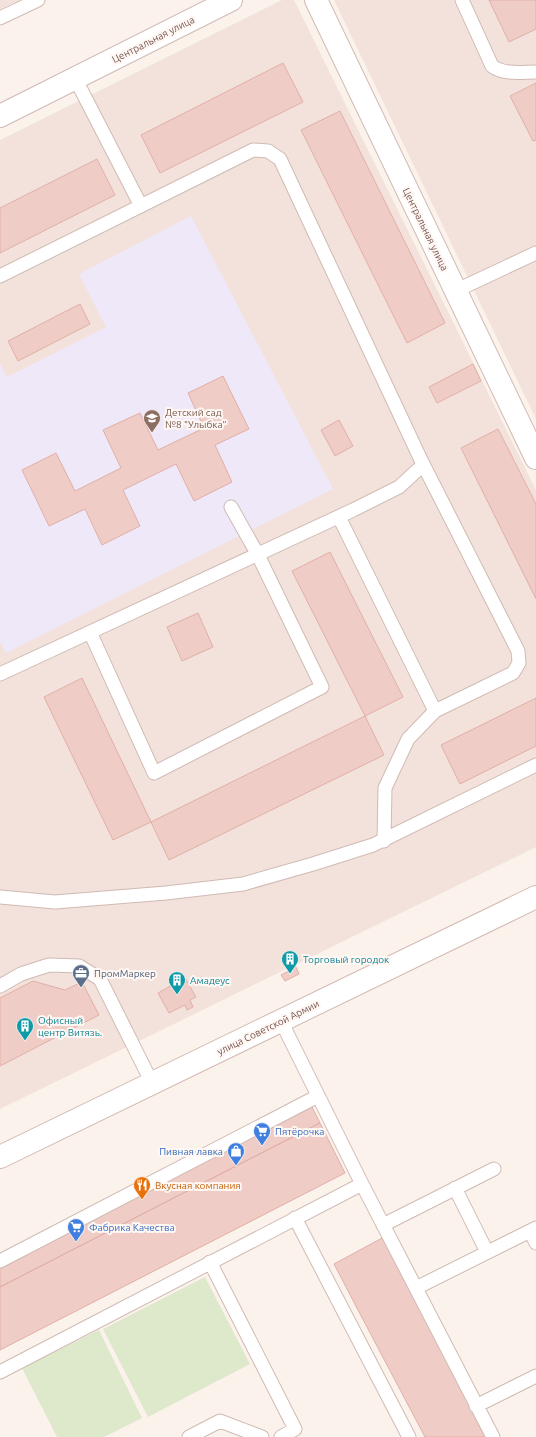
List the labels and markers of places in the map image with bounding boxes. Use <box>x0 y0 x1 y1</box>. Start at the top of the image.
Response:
place label: Детский сад №8 "Улыбка" <box>165 407 226 430</box>
school or university icon: Детский сад №8 "Улыбка" <box>142 408 162 433</box>
building icon: Торговый городок <box>280 949 300 974</box>
place label: Торговый городок <box>303 954 389 965</box>
office icon: ПромМаркер <box>71 963 91 988</box>
place label: ПромМаркер <box>94 968 156 979</box>
building icon: Амадеус <box>167 970 187 995</box>
place label: Амадеус <box>190 975 230 986</box>
place label: Офисный центр Витязь. <box>38 1015 102 1038</box>
building icon: Офисный центр Витязь. <box>15 1016 35 1041</box>
supermarket icon: Пятёрочка <box>252 1121 272 1146</box>
place label: Пятёрочка <box>275 1126 324 1137</box>
shop icon: Пивная лавка <box>226 1141 246 1166</box>
place label: Пивная лавка <box>159 1146 223 1157</box>
restaurant icon: Вкусная компания <box>132 1175 152 1200</box>
place label: Вкусная компания <box>155 1180 241 1191</box>
supermarket icon: Фабрика Качества <box>66 1217 86 1242</box>
place label: Фабрика Качества <box>89 1222 175 1233</box>

